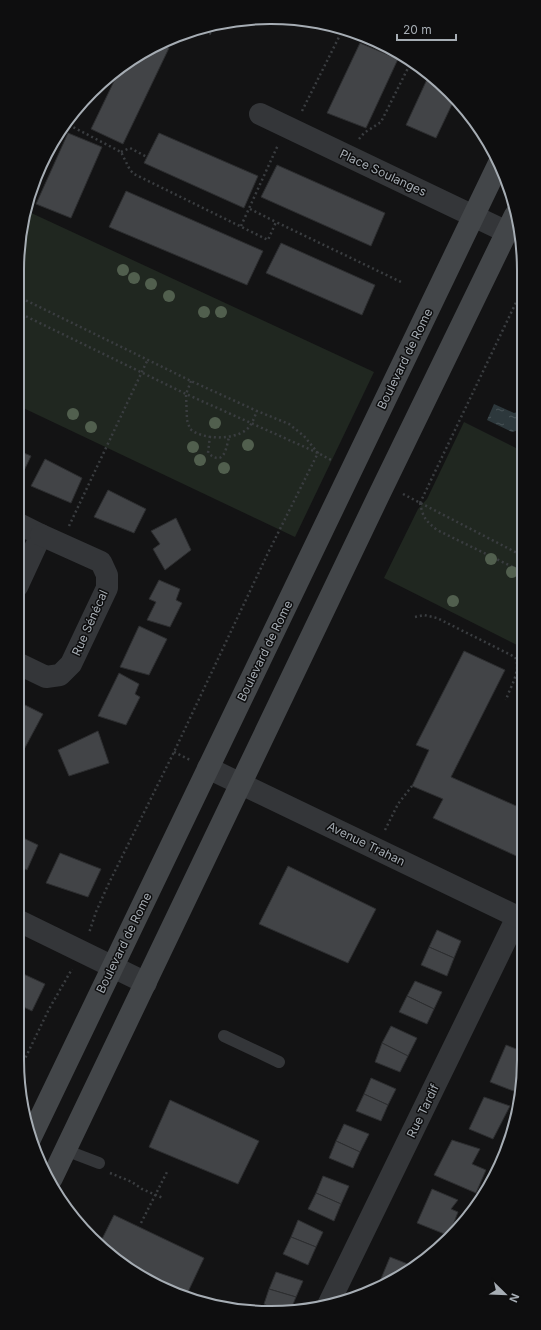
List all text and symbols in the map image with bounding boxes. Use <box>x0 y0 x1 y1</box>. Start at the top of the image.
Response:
scale bar <box>397 16 456 42</box>
text: 20 m <box>403 22 432 37</box>
street label: Place Soulanges <box>337 146 429 199</box>
street label: Boulevard de Rome <box>374 306 435 412</box>
street label: Rue Sénécal <box>68 588 111 658</box>
street label: Boulevard de Rome <box>234 598 295 704</box>
street label: Avenue Trahan <box>325 818 408 869</box>
street label: Boulevard de Rome <box>93 890 154 996</box>
street label: Rue Tardif <box>403 1081 442 1140</box>
north arrow <box>485 1274 525 1314</box>
text: N <box>506 1291 522 1305</box>

